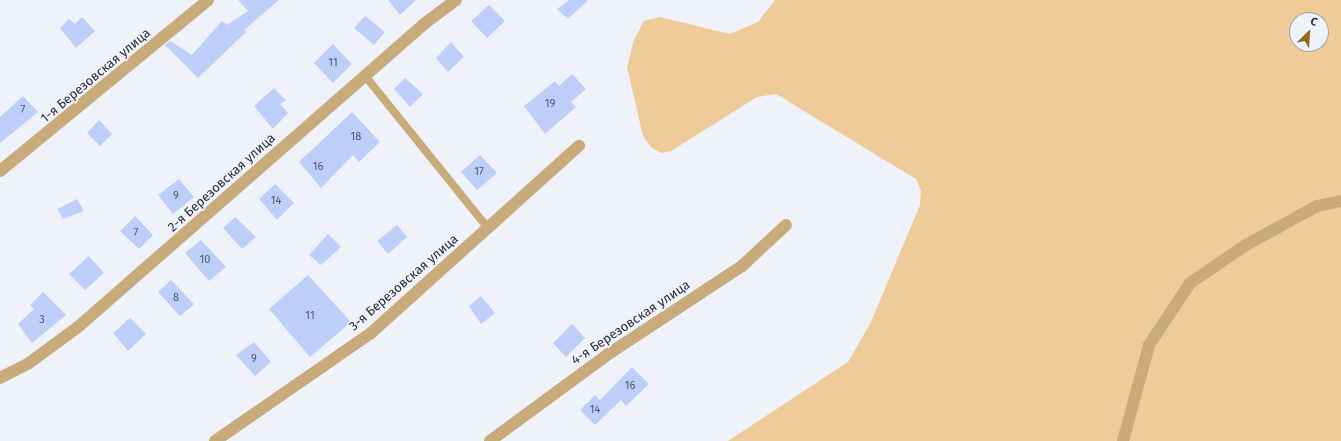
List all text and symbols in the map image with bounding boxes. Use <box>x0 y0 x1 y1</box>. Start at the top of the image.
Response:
north arrow <box>1289 12 1329 52</box>
text: С <box>1308 14 1319 29</box>
street label: 1-я Березовская улица <box>38 26 154 126</box>
house number: 11 <box>328 56 338 70</box>
house number: 19 <box>545 97 555 111</box>
house number: 7 <box>21 103 25 117</box>
house number: 18 <box>351 130 361 144</box>
street label: 2-я Березовская улица <box>165 131 279 235</box>
house number: 16 <box>313 160 323 174</box>
house number: 17 <box>474 165 484 179</box>
house number: 9 <box>173 189 179 203</box>
house number: 14 <box>271 194 281 208</box>
house number: 7 <box>134 226 138 240</box>
street label: 3-я Березовская улица <box>346 231 462 335</box>
house number: 10 <box>200 253 210 267</box>
street label: 4-я Березовская улица <box>569 277 693 369</box>
house number: 8 <box>173 291 179 305</box>
house number: 11 <box>305 309 315 323</box>
house number: 3 <box>39 313 45 327</box>
house number: 9 <box>251 352 257 366</box>
house number: 16 <box>625 379 635 393</box>
house number: 14 <box>590 403 600 417</box>

